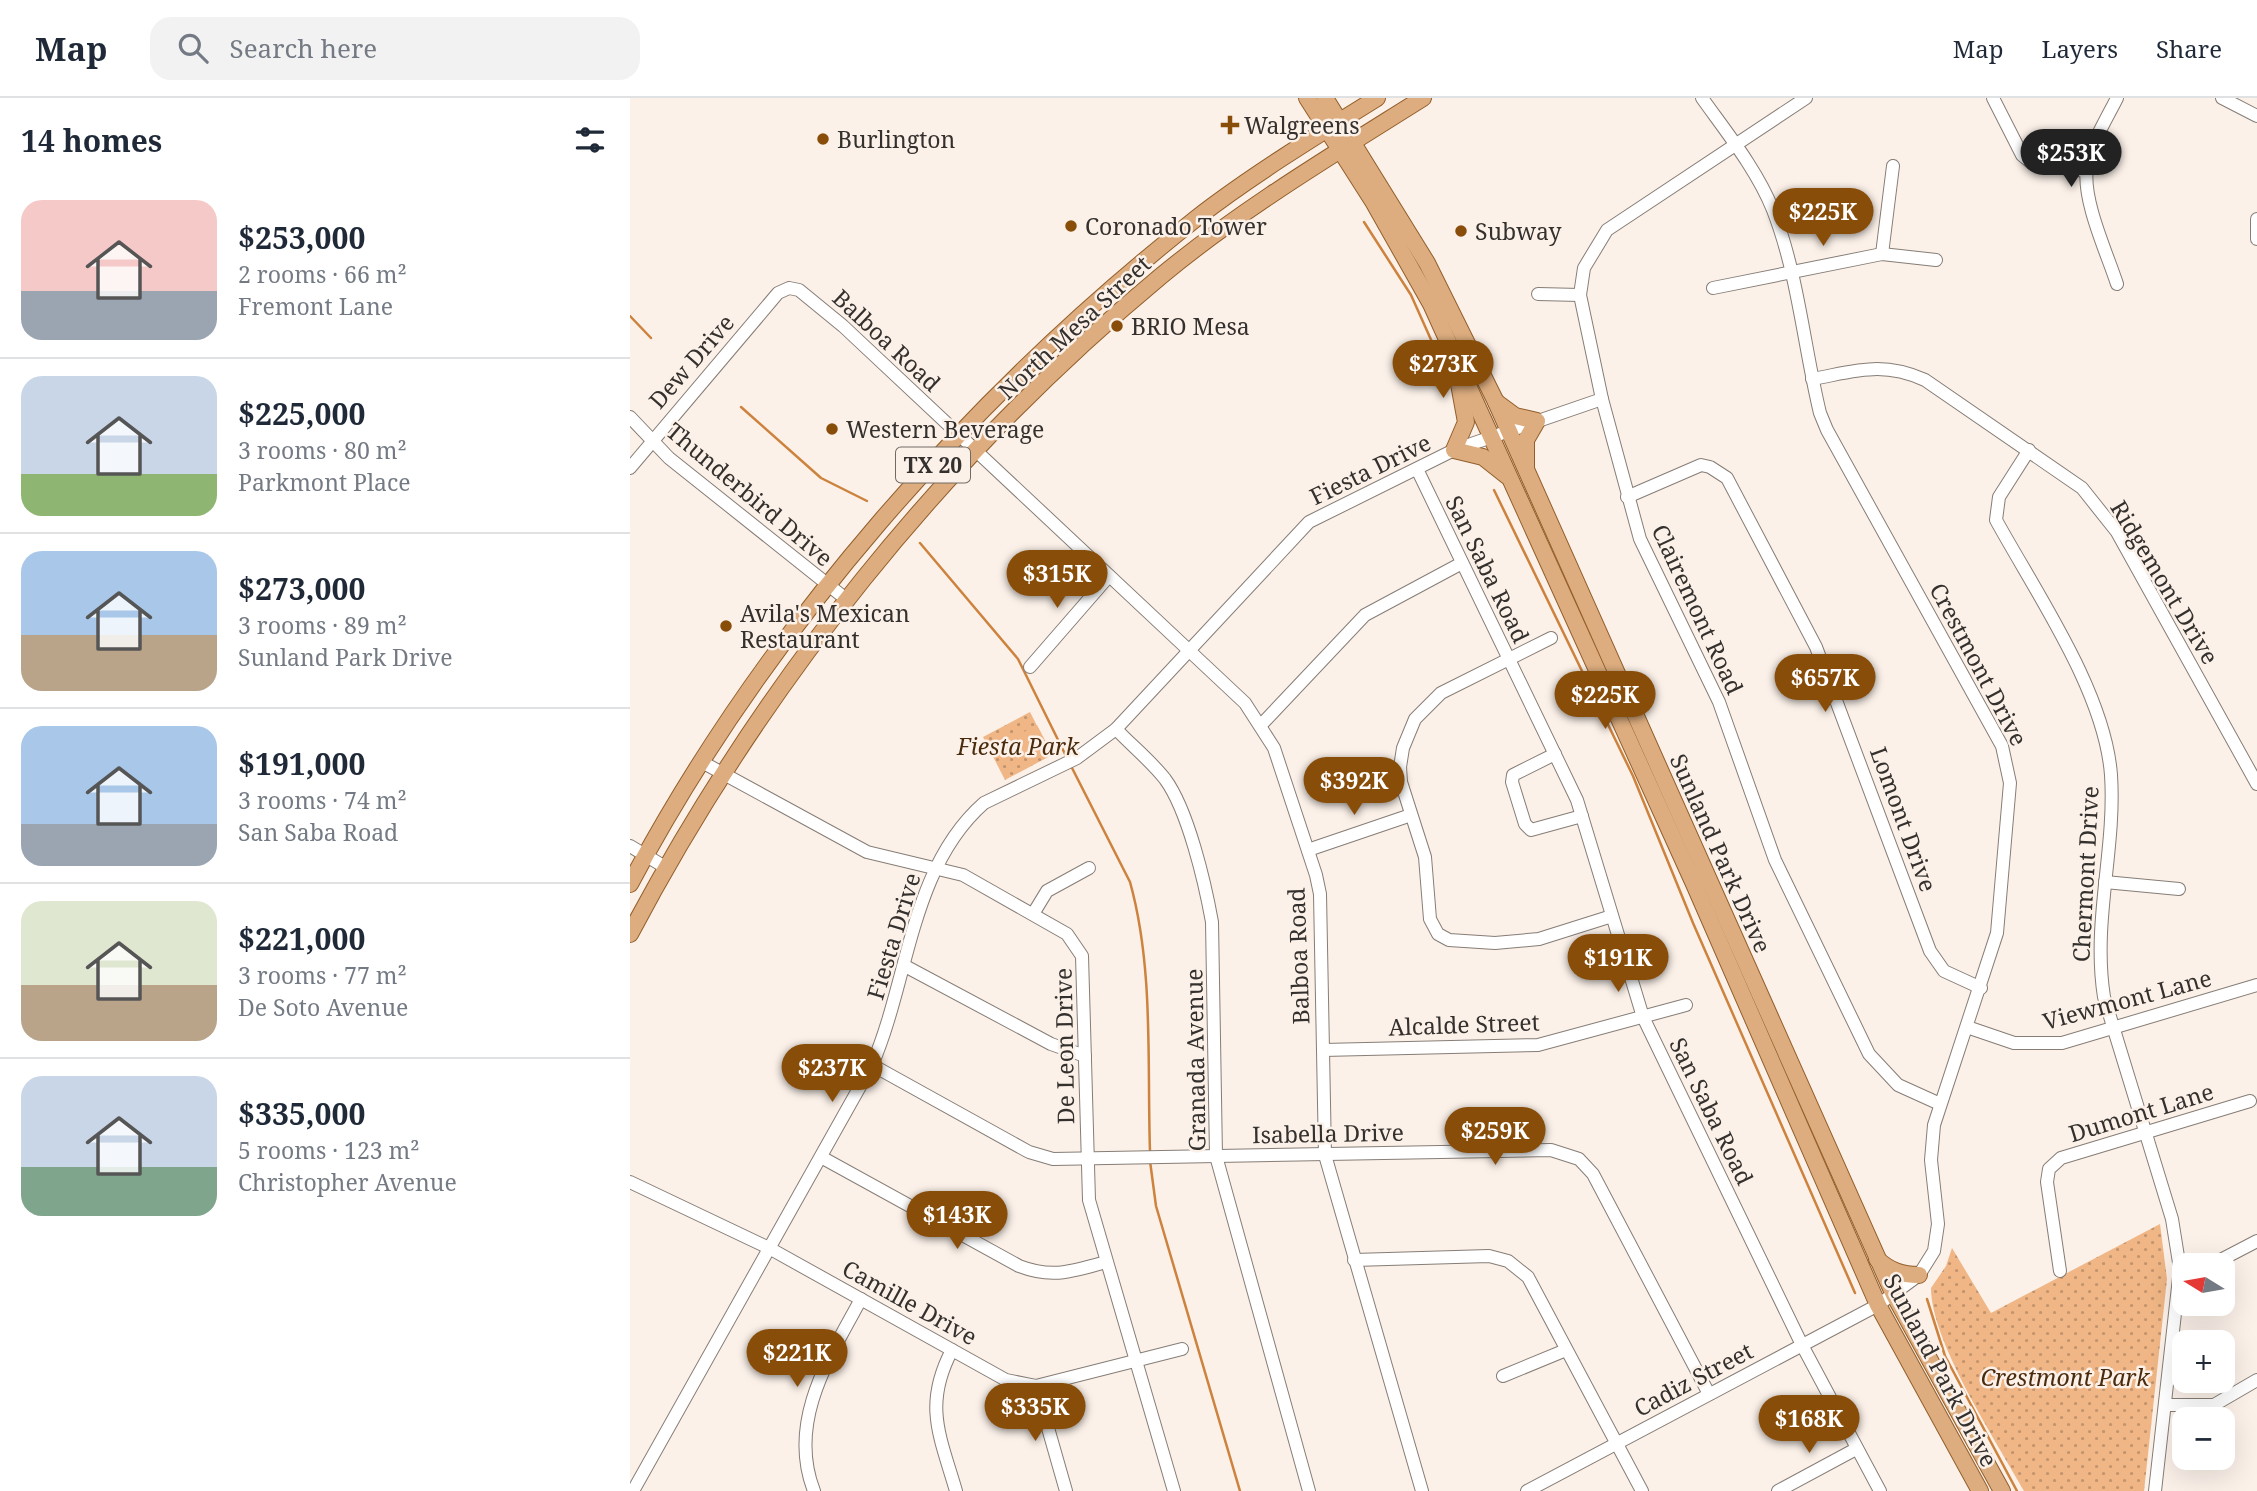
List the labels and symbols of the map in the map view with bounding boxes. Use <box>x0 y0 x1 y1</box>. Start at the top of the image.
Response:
place label: Walgreens <box>1244 109 1360 141</box>
marker: Walgreens <box>1222 117 1238 133</box>
place label: Burlington <box>837 123 956 155</box>
pin: $253K <box>2022 130 2120 189</box>
marker: Burlington <box>815 131 831 147</box>
pin: $225K <box>1774 188 1872 248</box>
place label: Coronado Tower <box>1085 210 1267 242</box>
place label: Subway <box>1475 215 1562 247</box>
marker: Coronado Tower <box>1063 218 1079 234</box>
marker: Subway <box>1453 223 1469 239</box>
street label: North Mesa Street <box>991 248 1157 406</box>
street label: Balboa Road <box>826 282 948 398</box>
street label: Dew Drive <box>641 307 741 415</box>
place label: BRIO Mesa <box>1131 310 1250 342</box>
marker: BRIO Mesa <box>1109 318 1125 334</box>
pin: $273K <box>1394 341 1492 400</box>
place label: Western Beverage <box>846 413 1044 445</box>
street label: Thunderbird Drive <box>660 415 840 573</box>
marker: Western Beverage <box>824 421 840 437</box>
street label: Fiesta Drive <box>1304 426 1436 512</box>
road number: TX 20 <box>896 448 970 482</box>
street label: San Saba Road <box>1439 490 1537 648</box>
street label: Ridgemont Drive <box>2103 494 2227 670</box>
street label: Clairemont Road <box>1645 519 1751 699</box>
pin: $315K <box>1008 550 1106 610</box>
street label: Crestmont Drive <box>1923 577 2035 751</box>
place label: Avila's Mexican Restaurant <box>740 597 910 655</box>
marker: Avila's Mexican Restaurant <box>718 618 734 634</box>
pin: $657K <box>1776 654 1874 714</box>
pin: $225K <box>1556 672 1654 731</box>
park label: Fiesta Park <box>956 730 1080 762</box>
street label: Lomont Drive <box>1863 742 1945 896</box>
street label: Sunland Park Drive <box>1663 748 1779 958</box>
pin: $392K <box>1305 758 1403 817</box>
street label: Chermont Drive <box>2064 785 2106 963</box>
street label: Fiesta Drive <box>859 869 927 1003</box>
street label: Balboa Road <box>1280 887 1316 1025</box>
pin: $191K <box>1569 934 1667 994</box>
street label: Viewmont Lane <box>2039 961 2215 1037</box>
street label: De Leon Drive <box>1047 968 1081 1124</box>
street label: Granada Avenue <box>1177 968 1213 1152</box>
street label: Alcalde Street <box>1388 1005 1540 1043</box>
street label: San Saba Road <box>1663 1032 1761 1190</box>
pin: $237K <box>783 1044 881 1104</box>
street label: Dumont Lane <box>2065 1075 2217 1149</box>
pin: $259K <box>1446 1108 1544 1167</box>
street label: Isabella Drive <box>1252 1116 1404 1150</box>
pin: $143K <box>908 1192 1006 1251</box>
street label: Camille Drive <box>837 1252 983 1352</box>
north arrow <box>2172 1253 2235 1316</box>
street label: Sunland Park Drive <box>1876 1268 2006 1472</box>
pin: $221K <box>748 1330 846 1389</box>
street label: Cadiz Street <box>1628 1334 1758 1424</box>
park label: Crestmont Park <box>1981 1361 2150 1393</box>
pin: $335K <box>986 1384 1084 1443</box>
pin: $168K <box>1760 1396 1858 1455</box>

